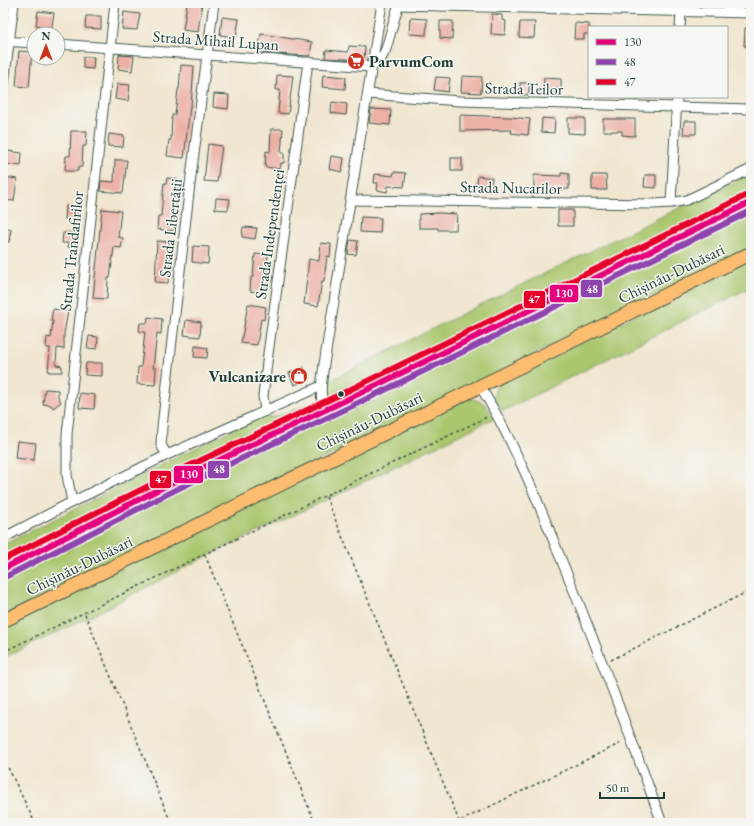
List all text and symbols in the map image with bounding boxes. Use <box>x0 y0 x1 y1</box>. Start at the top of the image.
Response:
north arrow <box>26 26 66 66</box>
street label: Strada Mihail Lupan <box>152 26 280 55</box>
legend <box>588 26 728 98</box>
text: N <box>42 29 51 43</box>
text: 130 <box>624 34 642 50</box>
supermarket icon: ParvumCom <box>346 51 366 71</box>
place label: ParvumCom <box>369 51 454 72</box>
text: 48 <box>624 54 636 70</box>
text: 47 <box>624 74 636 90</box>
street label: Strada Teilor <box>485 77 564 100</box>
street label: Strada Independenței <box>250 168 289 300</box>
street label: Strada Nucarilor <box>460 176 563 199</box>
street label: Strada Libertății <box>154 177 187 279</box>
street label: Strada Trandafirilor <box>55 189 88 312</box>
street label: Chișinău-Dubăsari <box>615 239 728 308</box>
line badge: 48 <box>580 279 603 298</box>
text: 48 <box>586 282 598 296</box>
line badge: 130 <box>549 284 579 303</box>
text: 130 <box>555 286 573 300</box>
line badge: 47 <box>523 290 546 309</box>
text: 47 <box>528 292 540 306</box>
place label: Vulcanizare <box>209 366 286 387</box>
shop icon: Vulcanizare <box>289 366 309 386</box>
street label: Chișinău-Dubăsari <box>313 387 426 456</box>
unlabelled marker <box>336 389 346 399</box>
line badge: 48 <box>207 460 230 479</box>
text: 48 <box>213 462 225 476</box>
line badge: 130 <box>173 465 204 484</box>
text: 130 <box>180 467 198 481</box>
line badge: 47 <box>149 470 172 489</box>
text: 47 <box>155 472 167 486</box>
street label: Chișinău-Dubăsari <box>23 531 136 600</box>
scale bar <box>600 774 664 800</box>
text: 50 m <box>606 780 630 796</box>

